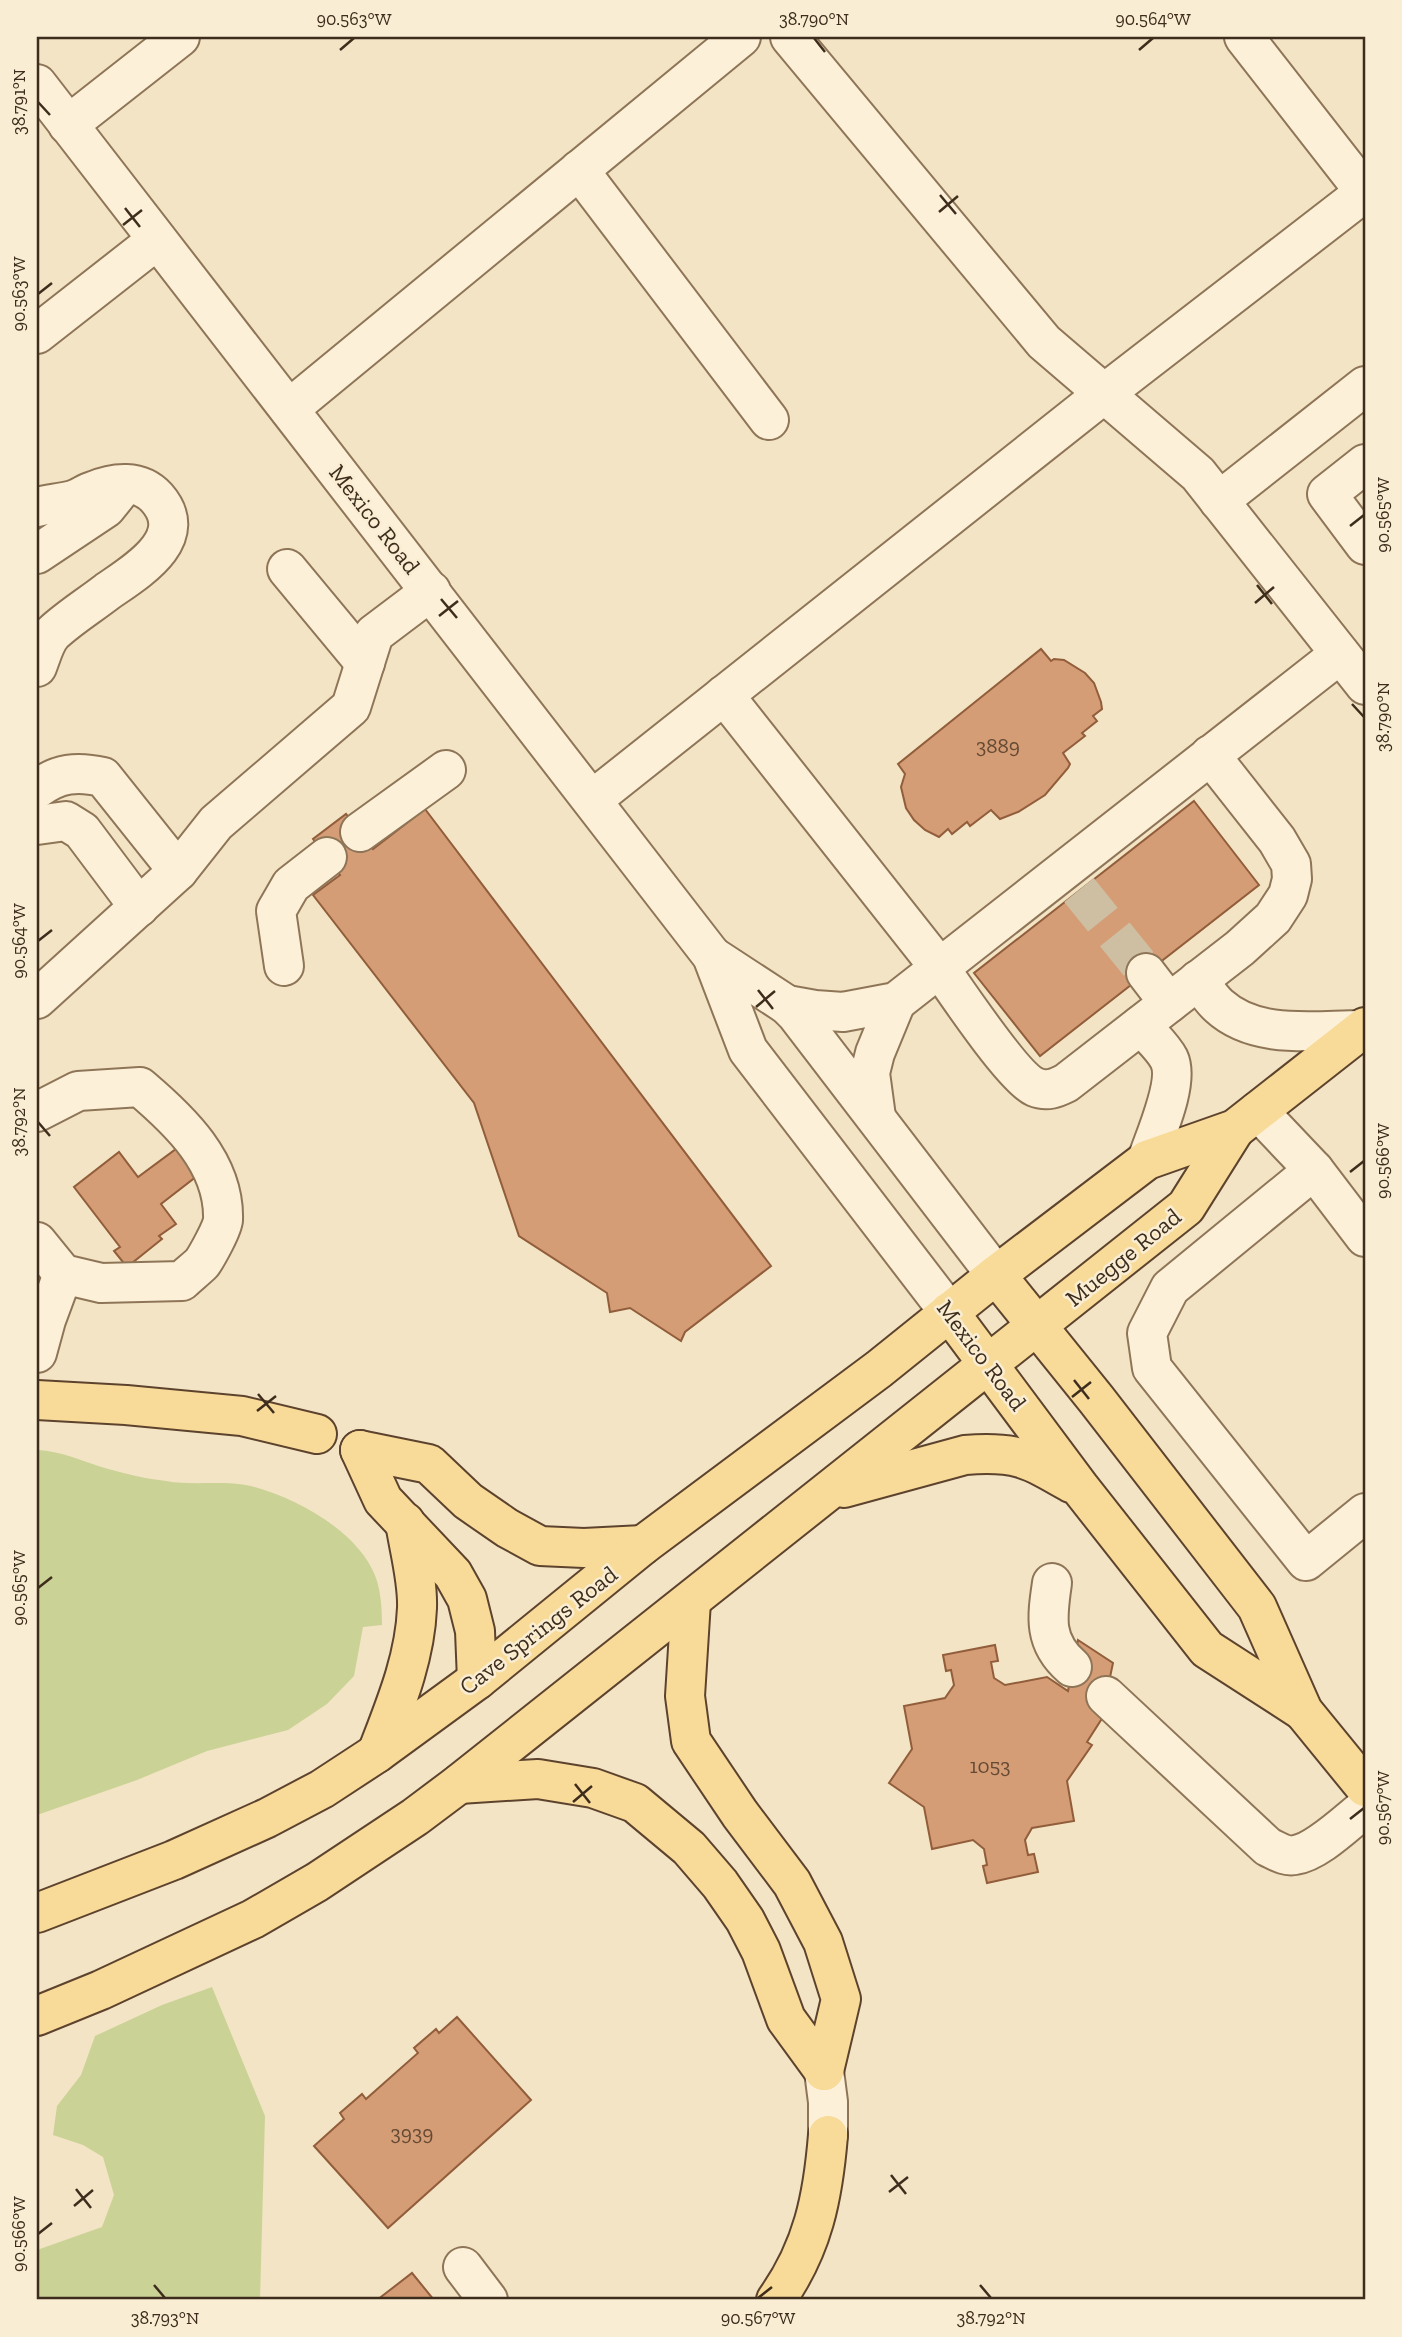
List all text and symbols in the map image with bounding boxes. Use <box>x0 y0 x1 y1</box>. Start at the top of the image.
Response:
text: 90.563°W <box>317 8 392 30</box>
text: 38.790°N <box>779 8 849 30</box>
text: 90.564°W <box>1115 8 1191 30</box>
text: 38.791°N <box>8 69 30 135</box>
text: 90.563°W <box>8 256 30 332</box>
street label: Mexico Road <box>323 458 427 580</box>
text: 90.565°W <box>1372 477 1394 553</box>
text: 38.790°N <box>1372 682 1394 752</box>
house number: 3889 <box>976 733 1020 758</box>
text: 90.564°W <box>8 903 30 979</box>
text: 38.792°N <box>8 1088 30 1156</box>
text: 90.566°W <box>1372 1123 1394 1199</box>
street label: Muegge Road <box>1059 1202 1187 1312</box>
street label: Mexico Road <box>931 1294 1033 1416</box>
text: 90.565°W <box>8 1550 30 1626</box>
street label: Cave Springs Road <box>453 1559 623 1701</box>
house number: 1053 <box>969 1753 1011 1778</box>
text: 90.567°W <box>1372 1770 1394 1845</box>
house number: 3939 <box>391 2120 433 2145</box>
text: 90.566°W <box>8 2196 30 2272</box>
text: 38.793°N <box>131 2307 199 2329</box>
text: 90.567°W <box>721 2307 796 2329</box>
text: 38.792°N <box>957 2307 1025 2329</box>

